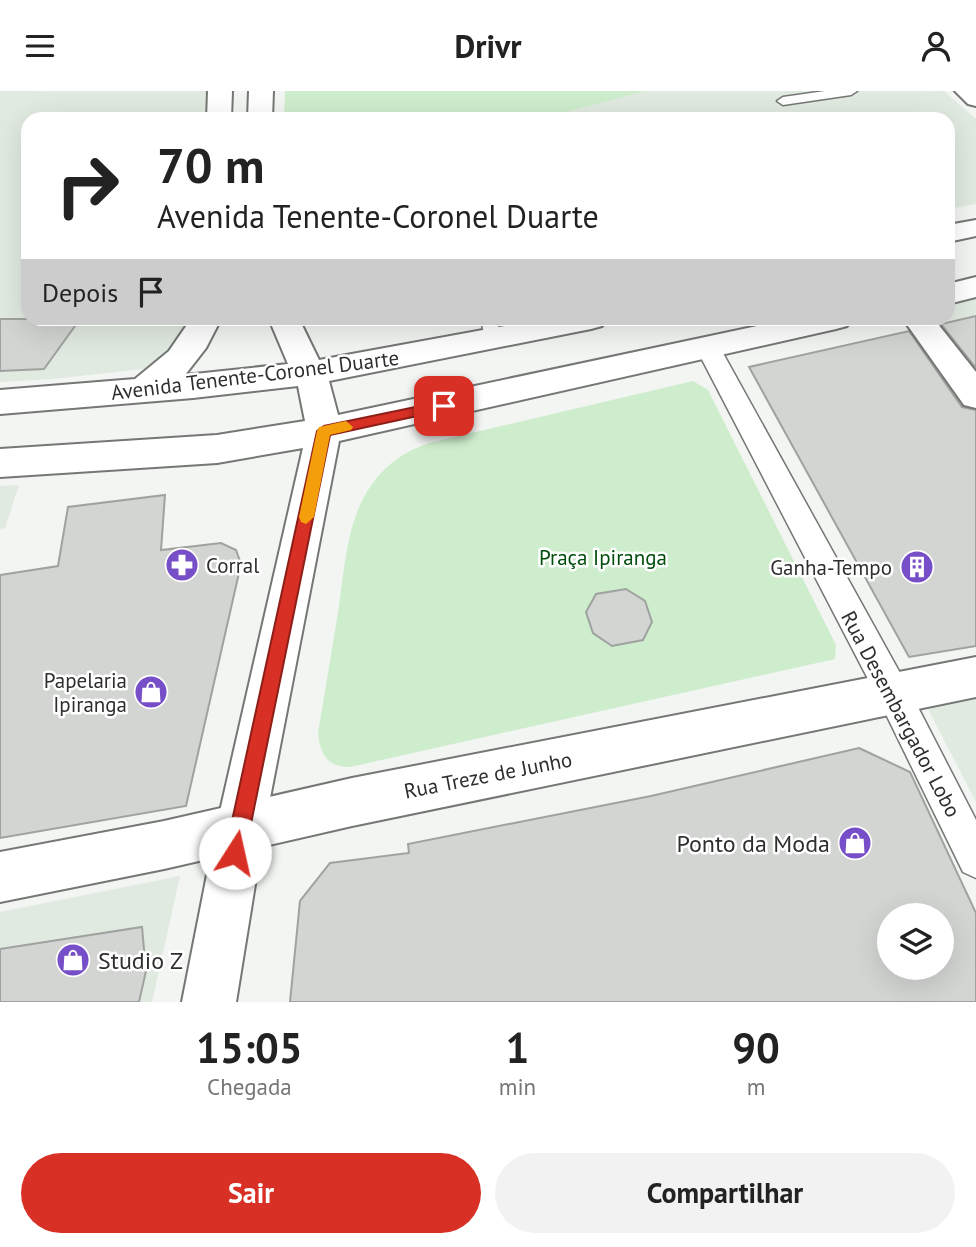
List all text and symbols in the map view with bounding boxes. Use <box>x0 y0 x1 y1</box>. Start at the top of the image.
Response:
text: Drivr <box>454 25 522 67</box>
icon: menu <box>21 27 59 65</box>
icon: person <box>917 27 955 65</box>
text: 70 m <box>157 133 264 197</box>
icon: right <box>42 140 133 231</box>
text: Avenida Tenente-Coronel Duarte <box>157 195 599 237</box>
icon: arrive <box>132 273 170 311</box>
text: Depois <box>42 276 118 309</box>
street label: Avenida Tenente-Coronel Duarte <box>109 344 401 406</box>
pin <box>414 376 474 436</box>
icon: arrive <box>425 387 463 425</box>
park label: Praça Ipiranga <box>539 544 667 571</box>
pharmacy icon: Corral <box>163 546 201 584</box>
building icon: Ganha-Tempo <box>898 548 936 586</box>
place label: Corral <box>206 552 259 579</box>
place label: Ganha-Tempo <box>770 554 892 581</box>
street label: Rua Desembargador Lobo <box>835 606 967 822</box>
place label: Papelaria Ipiranga <box>44 667 127 718</box>
shop icon: Papelaria Ipiranga <box>132 673 170 711</box>
street label: Rua Treze de Junho <box>402 745 574 805</box>
position arrow <box>198 816 272 890</box>
shop icon: Ponto da Moda <box>836 824 874 862</box>
place label: Ponto da Moda <box>676 828 830 859</box>
map controls <box>877 903 954 980</box>
button: layers <box>877 903 954 980</box>
shop icon: Studio Z <box>54 941 92 979</box>
place label: Studio Z <box>98 945 183 976</box>
text: 15:05 <box>196 1020 303 1075</box>
text: 1 <box>506 1020 529 1075</box>
text: 90 <box>732 1020 780 1075</box>
text: Chegada <box>207 1072 292 1101</box>
text: min <box>499 1072 536 1101</box>
text: m <box>747 1072 765 1101</box>
button: Sair <box>21 1153 481 1233</box>
button: Compartilhar <box>495 1153 955 1233</box>

